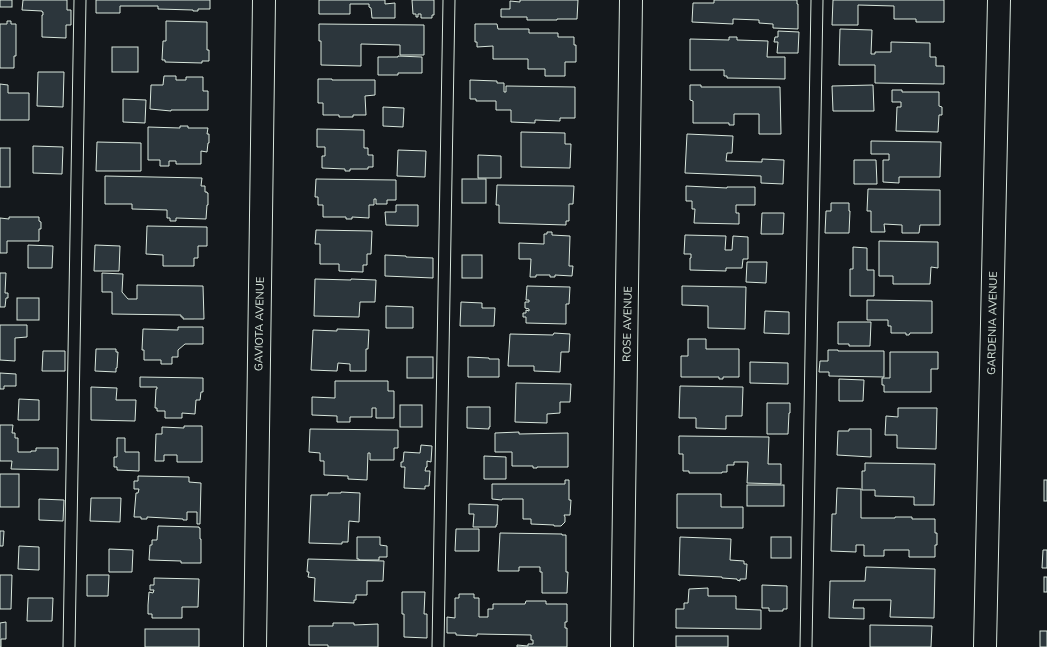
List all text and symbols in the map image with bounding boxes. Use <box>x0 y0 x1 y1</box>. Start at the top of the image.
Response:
street label: GARDENIA AVENUE <box>984 271 1001 375</box>
street label: GAVIOTA AVENUE <box>251 277 268 371</box>
street label: ROSE AVENUE <box>619 286 636 362</box>

